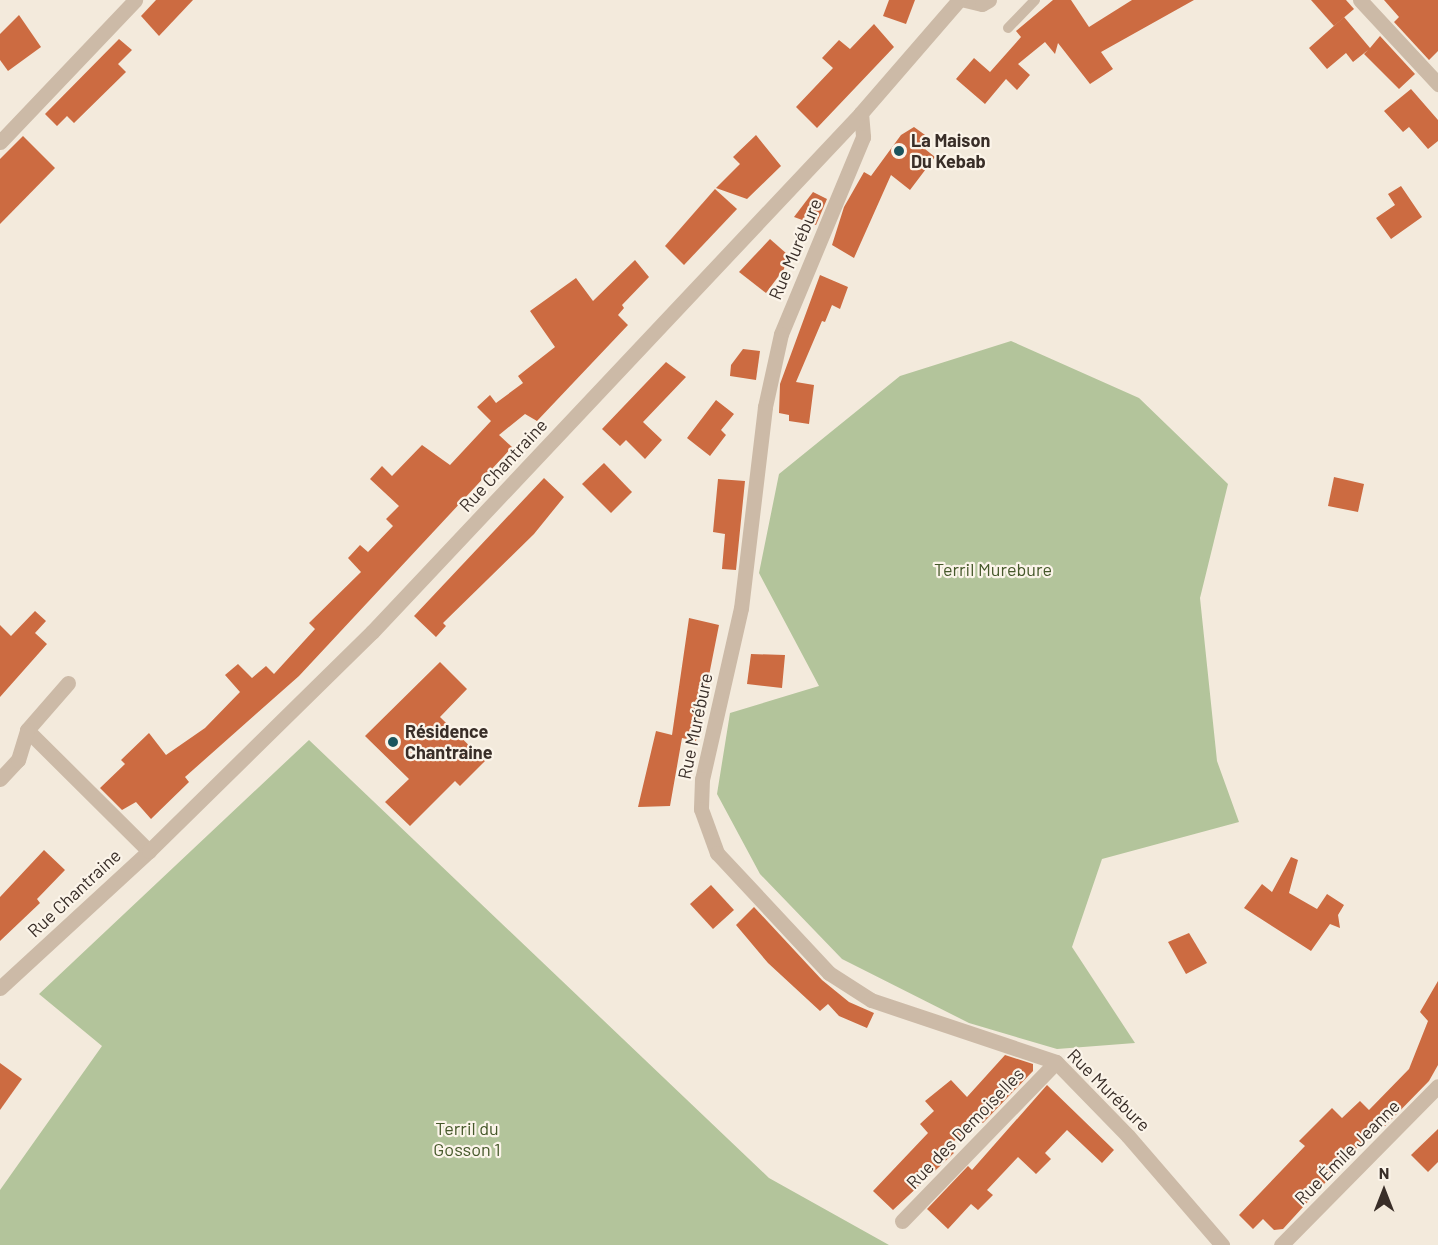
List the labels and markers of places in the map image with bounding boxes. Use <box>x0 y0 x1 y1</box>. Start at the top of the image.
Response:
place label: La Maison Du Kebab <box>911 130 990 172</box>
marker: La Maison Du Kebab <box>892 144 906 158</box>
place label: Résidence Chantraine <box>405 721 492 764</box>
marker: Résidence Chantraine <box>386 735 400 749</box>

